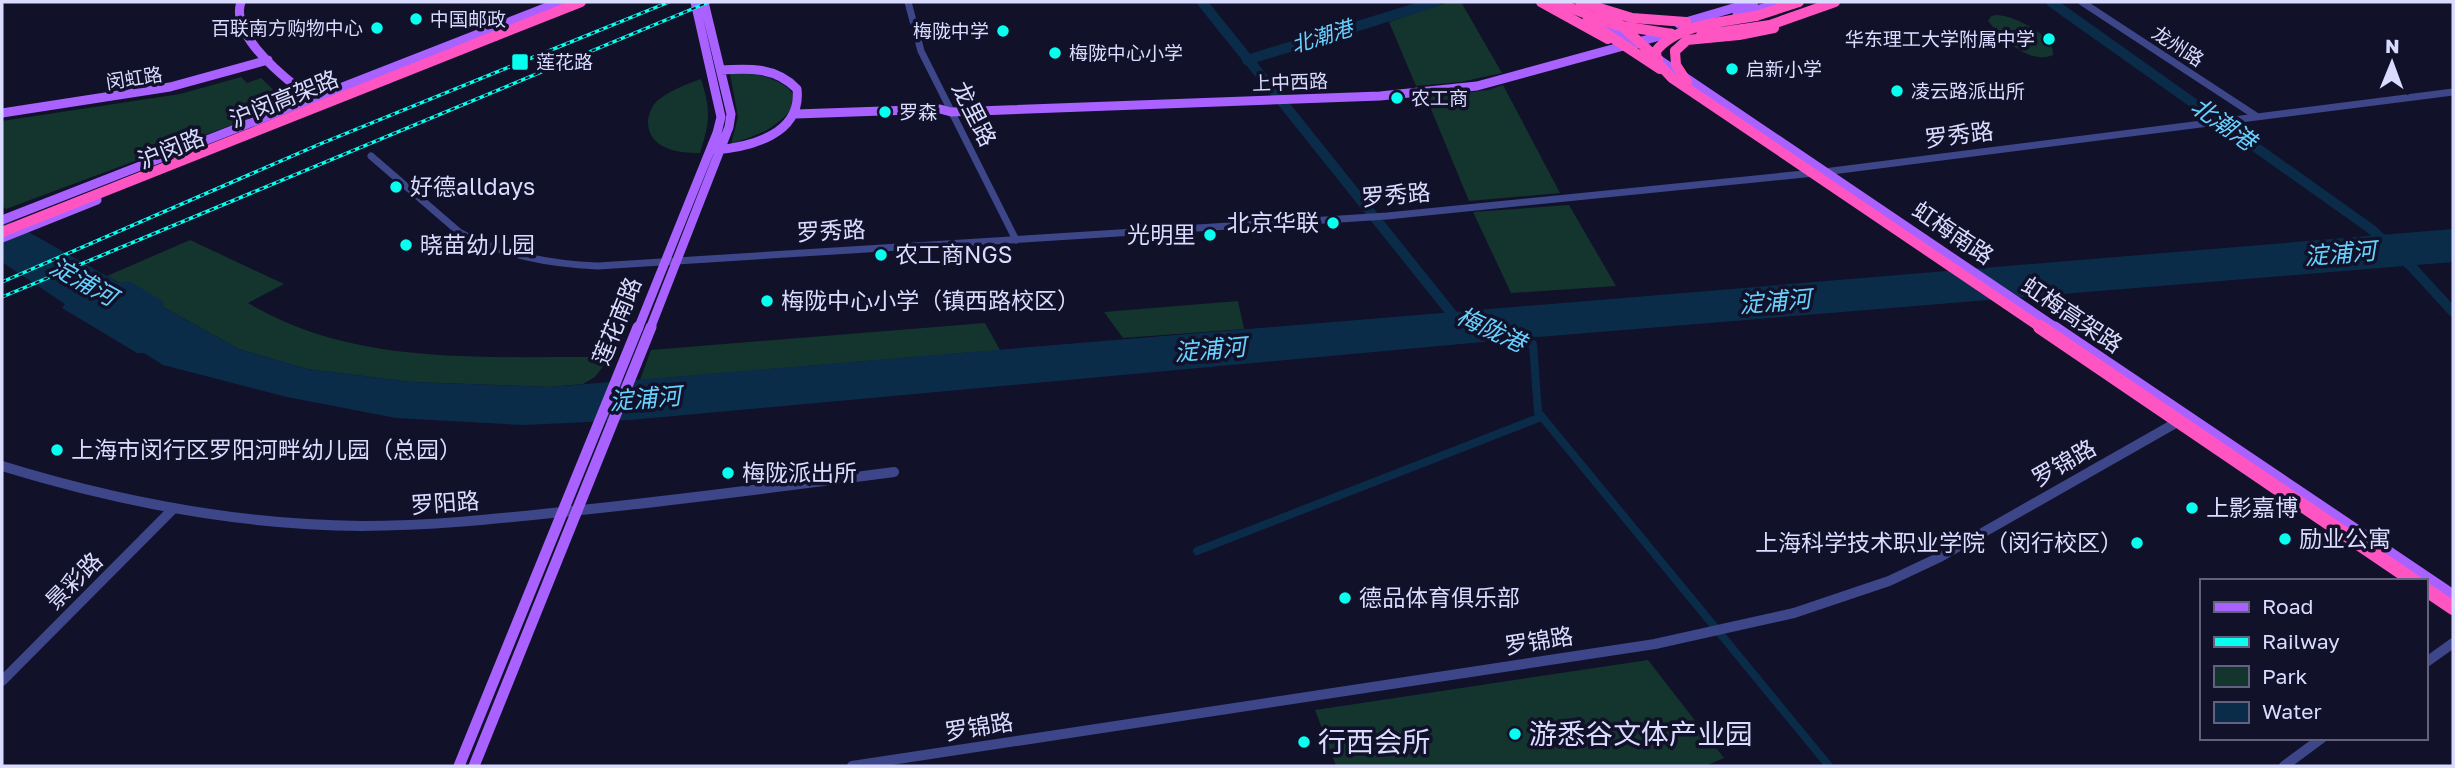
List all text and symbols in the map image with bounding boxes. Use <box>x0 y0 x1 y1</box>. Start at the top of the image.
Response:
place label: 中国邮政 <box>430 7 506 30</box>
marker: 中国邮政 <box>408 11 424 27</box>
water label: 北潮港 <box>1288 14 1359 58</box>
place label: 百联南方购物中心 <box>211 16 363 39</box>
place label: 梅陇中学 <box>913 19 989 42</box>
marker: 百联南方购物中心 <box>369 20 385 36</box>
street label: 龙州路 <box>2148 20 2208 71</box>
marker: 梅陇中学 <box>995 23 1011 39</box>
place label: 华东理工大学附属中学 <box>1845 27 2035 50</box>
north arrow <box>2357 28 2427 98</box>
marker: 华东理工大学附属中学 <box>2041 31 2057 47</box>
text: N <box>2385 34 2400 57</box>
place label: 梅陇中心小学 <box>1069 41 1183 64</box>
marker: 梅陇中心小学 <box>1047 45 1063 61</box>
place label: 莲花路 <box>536 50 593 73</box>
marker: 莲花路 <box>510 52 530 72</box>
place label: 启新小学 <box>1746 57 1822 80</box>
marker: 启新小学 <box>1724 61 1740 77</box>
street label: 闵虹路 <box>104 62 164 93</box>
street label: 沪闵高架路 <box>225 64 342 133</box>
street label: 上中西路 <box>1252 69 1328 94</box>
street label: 龙里路 <box>947 76 1003 151</box>
place label: 凌云路派出所 <box>1911 79 2025 102</box>
marker: 凌云路派出所 <box>1889 83 1905 99</box>
place label: 农工商 <box>1411 86 1468 109</box>
marker: 农工商 <box>1389 90 1405 106</box>
water label: 北潮港 <box>2186 90 2264 157</box>
place label: 罗森 <box>899 100 937 123</box>
marker: 罗森 <box>877 104 893 120</box>
street label: 罗秀路 <box>1923 116 1995 152</box>
street label: 沪闵路 <box>133 122 208 174</box>
place label: 好德alldays <box>410 172 535 200</box>
street label: 罗秀路 <box>1360 177 1432 211</box>
marker: 好德alldays <box>388 179 404 195</box>
street label: 虹梅南路 <box>1908 195 2000 270</box>
place label: 北京华联 <box>1227 208 1319 236</box>
street label: 罗秀路 <box>796 214 866 246</box>
marker: 北京华联 <box>1325 215 1341 231</box>
place label: 光明里 <box>1127 220 1196 248</box>
marker: 光明里 <box>1202 227 1218 243</box>
place label: 晓苗幼儿园 <box>420 230 535 258</box>
water label: 淀浦河 <box>2303 235 2381 270</box>
marker: 晓苗幼儿园 <box>398 237 414 253</box>
place label: 农工商NGS <box>895 240 1012 268</box>
marker: 农工商NGS <box>873 247 889 263</box>
water label: 淀浦河 <box>45 251 126 313</box>
street label: 虹梅高架路 <box>2017 270 2128 358</box>
street label: 莲花南路 <box>586 273 646 369</box>
water label: 淀浦河 <box>1738 283 1816 318</box>
place label: 梅陇中心小学（镇西路校区） <box>781 286 1080 314</box>
marker: 梅陇中心小学（镇西路校区） <box>759 293 775 309</box>
water label: 梅陇港 <box>1453 300 1533 358</box>
water label: 淀浦河 <box>1173 331 1251 366</box>
water label: 淀浦河 <box>608 380 686 415</box>
street label: 罗锦路 <box>2027 433 2100 492</box>
place label: 上海市闵行区罗阳河畔幼儿园（总园） <box>71 435 462 463</box>
marker: 上海市闵行区罗阳河畔幼儿园（总园） <box>49 442 65 458</box>
place label: 梅陇派出所 <box>742 458 857 486</box>
marker: 梅陇派出所 <box>720 465 736 481</box>
street label: 罗阳路 <box>410 486 480 518</box>
place label: 上影嘉博 <box>2206 493 2298 521</box>
marker: 上影嘉博 <box>2184 500 2200 516</box>
place label: 励业公寓 <box>2299 524 2391 552</box>
place label: 上海科学技术职业学院（闵行校区） <box>1755 528 2123 556</box>
marker: 励业公寓 <box>2277 531 2293 547</box>
marker: 上海科学技术职业学院（闵行校区） <box>2129 535 2145 551</box>
street label: 景彩路 <box>39 546 108 615</box>
legend <box>2200 579 2427 740</box>
place label: 德品体育俱乐部 <box>1359 583 1520 611</box>
marker: 德品体育俱乐部 <box>1337 590 1353 606</box>
text: Road <box>2262 593 2313 619</box>
street label: 罗锦路 <box>1503 621 1575 659</box>
text: Railway <box>2262 628 2340 654</box>
text: Park <box>2262 663 2308 689</box>
text: Water <box>2262 698 2322 724</box>
street label: 罗锦路 <box>943 707 1015 745</box>
place label: 游悉谷文体产业园 <box>1529 717 1753 750</box>
place label: 行西会所 <box>1318 725 1430 758</box>
marker: 游悉谷文体产业园 <box>1507 726 1523 742</box>
marker: 行西会所 <box>1296 734 1312 750</box>

